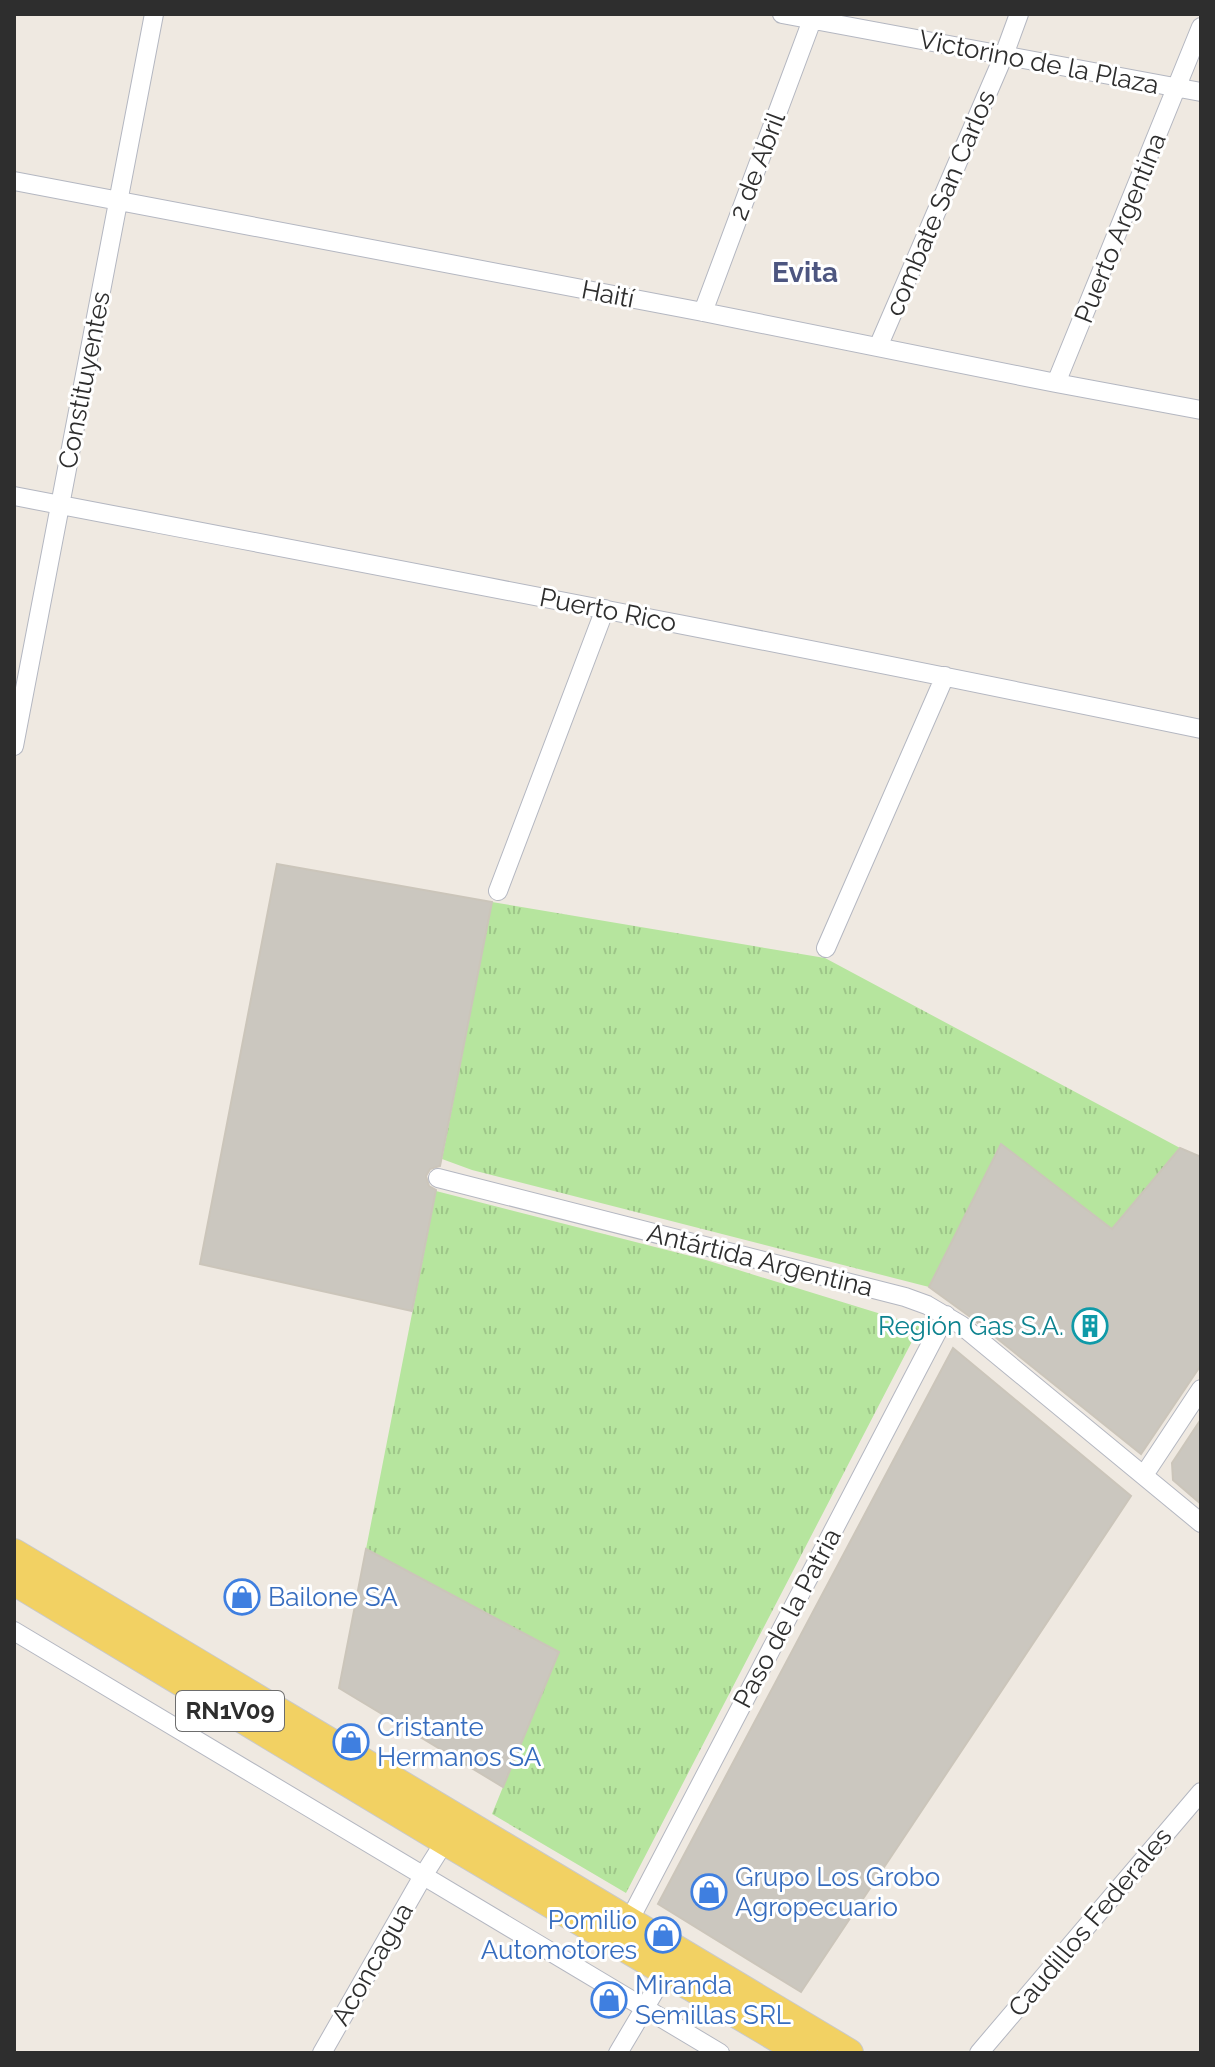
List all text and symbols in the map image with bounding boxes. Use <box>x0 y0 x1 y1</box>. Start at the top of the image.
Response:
street label: Victorino de la Plaza <box>916 24 1162 100</box>
street label: combate San Carlos <box>879 86 1001 320</box>
street label: 2 de Abril <box>723 107 792 224</box>
street label: Puerto Argentina <box>1068 129 1172 327</box>
district label: Evita <box>772 256 838 289</box>
street label: Haití <box>579 274 637 314</box>
street label: Constituyentes <box>52 289 116 471</box>
street label: Puerto Rico <box>537 582 679 638</box>
street label: Antártida Argentina <box>644 1217 876 1303</box>
building icon: Región Gas S.A. <box>1071 1307 1109 1345</box>
place label: Región Gas S.A. <box>878 1311 1064 1341</box>
street label: Paso de la Patria <box>727 1523 847 1713</box>
shop icon: Bailone SA <box>223 1578 261 1616</box>
place label: Bailone SA <box>268 1582 398 1612</box>
road number: RN1V09 <box>176 1691 284 1731</box>
place label: Cristante Hermanos SA <box>377 1712 542 1772</box>
shop icon: Cristante Hermanos SA <box>332 1723 370 1761</box>
street label: Caudillos Federales <box>1002 1821 1178 2023</box>
place label: Grupo Los Grobo Agropecuario <box>735 1862 940 1922</box>
shop icon: Grupo Los Grobo Agropecuario <box>690 1873 728 1911</box>
street label: Aconcagua <box>325 1898 419 2030</box>
place label: Pomilio Automotores <box>481 1905 637 1965</box>
shop icon: Pomilio Automotores <box>644 1916 682 1954</box>
place label: Miranda Semillas SRL <box>635 1970 791 2030</box>
shop icon: Miranda Semillas SRL <box>590 1981 628 2019</box>

